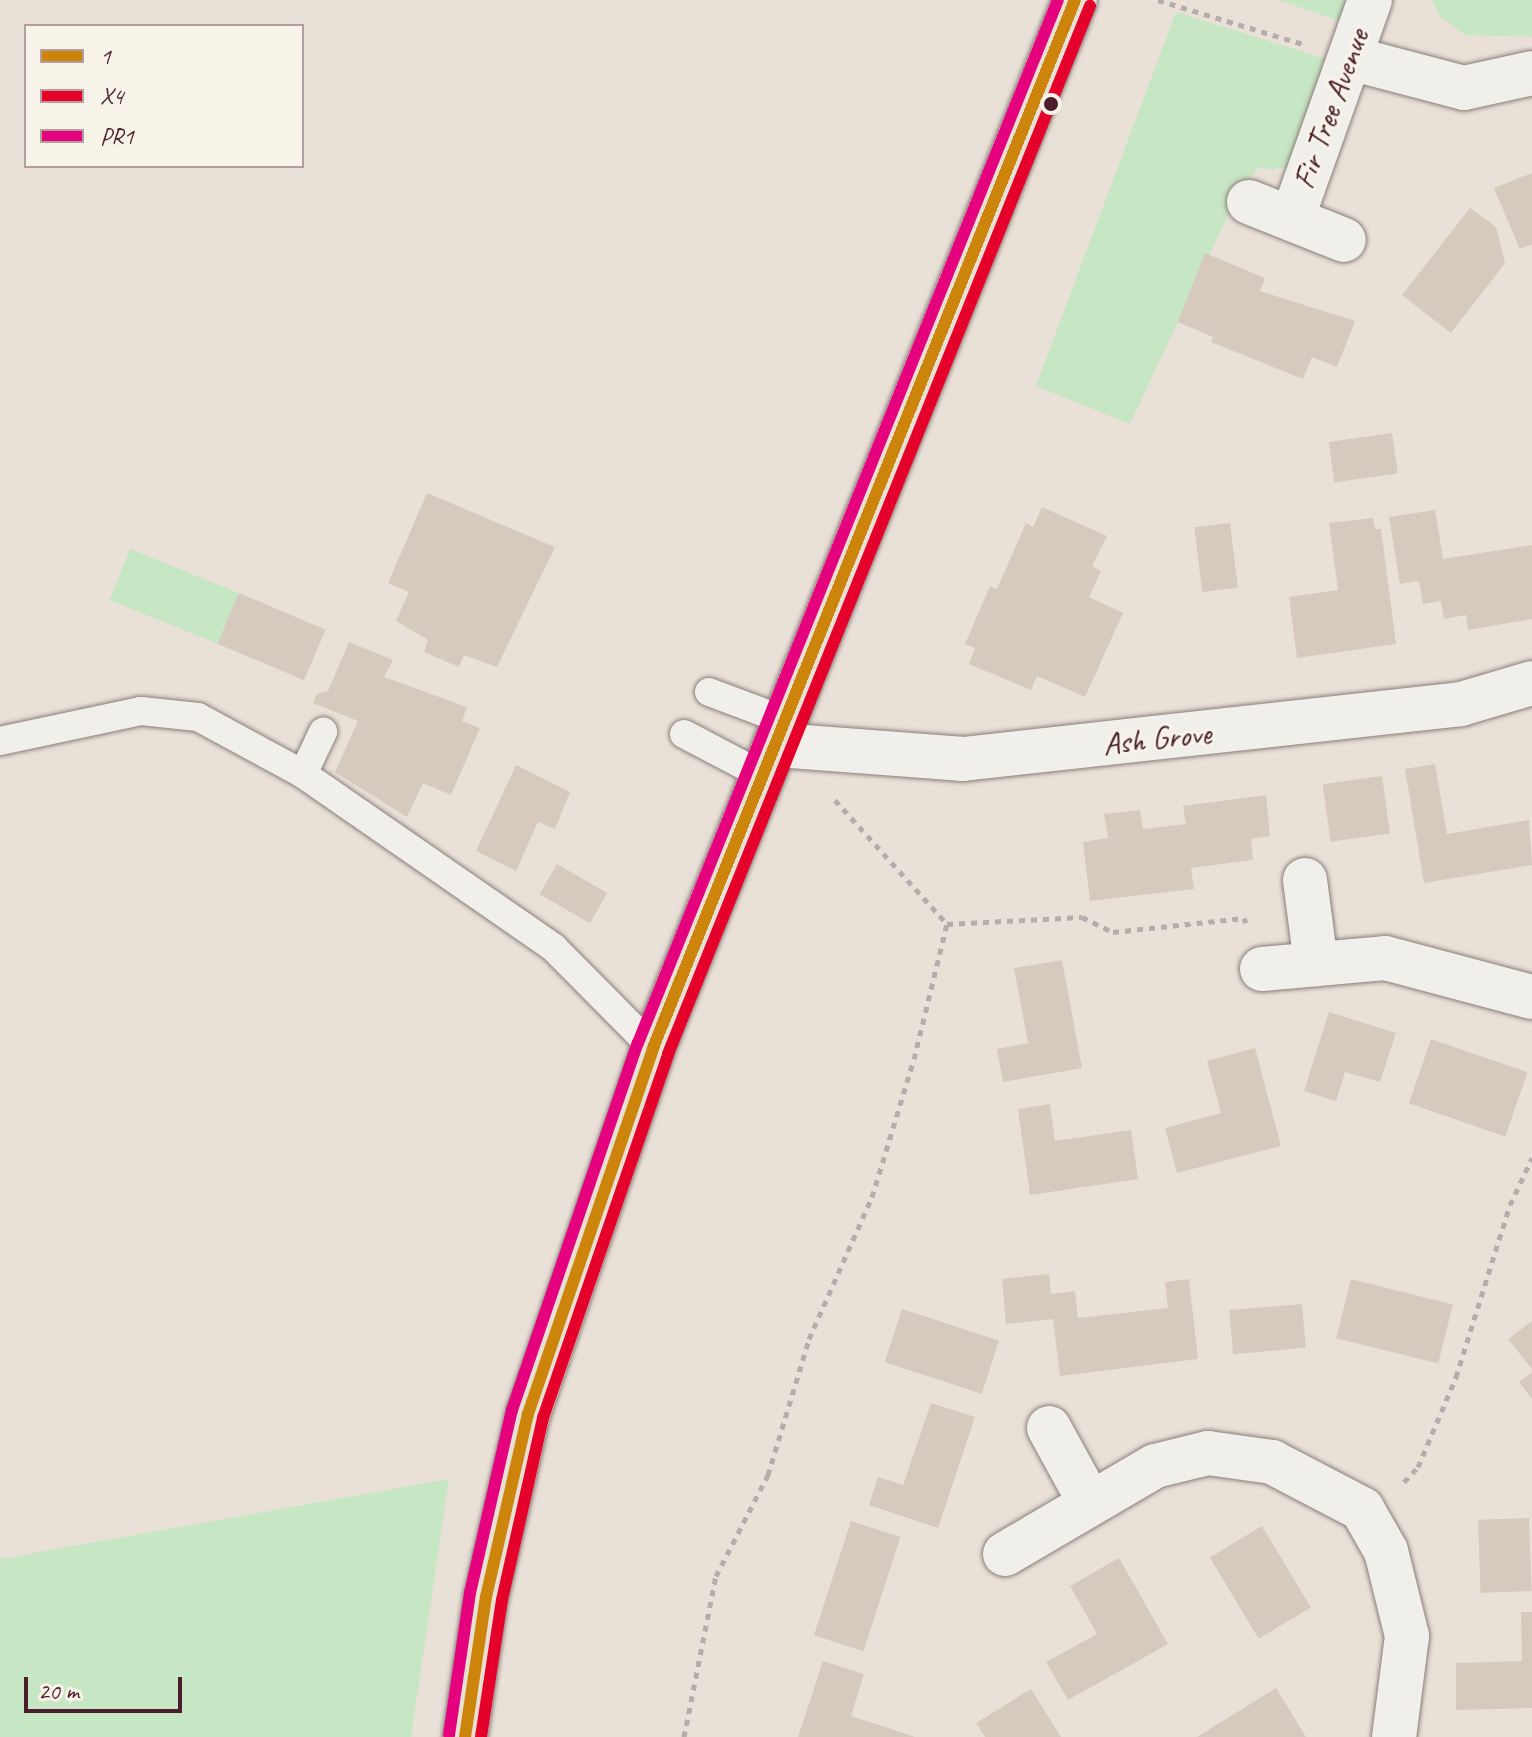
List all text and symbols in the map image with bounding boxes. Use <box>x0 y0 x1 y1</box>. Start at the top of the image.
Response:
legend <box>24 24 304 168</box>
street label: Fir Tree Avenue <box>1285 25 1377 193</box>
text: 1 <box>100 41 111 71</box>
text: X4 <box>100 81 123 111</box>
unlabelled marker <box>1043 96 1059 112</box>
text: PR1 <box>100 121 134 151</box>
street label: Ash Grove <box>1101 714 1213 764</box>
scale bar <box>28 1661 186 1711</box>
text: 20 m <box>38 1676 79 1706</box>

